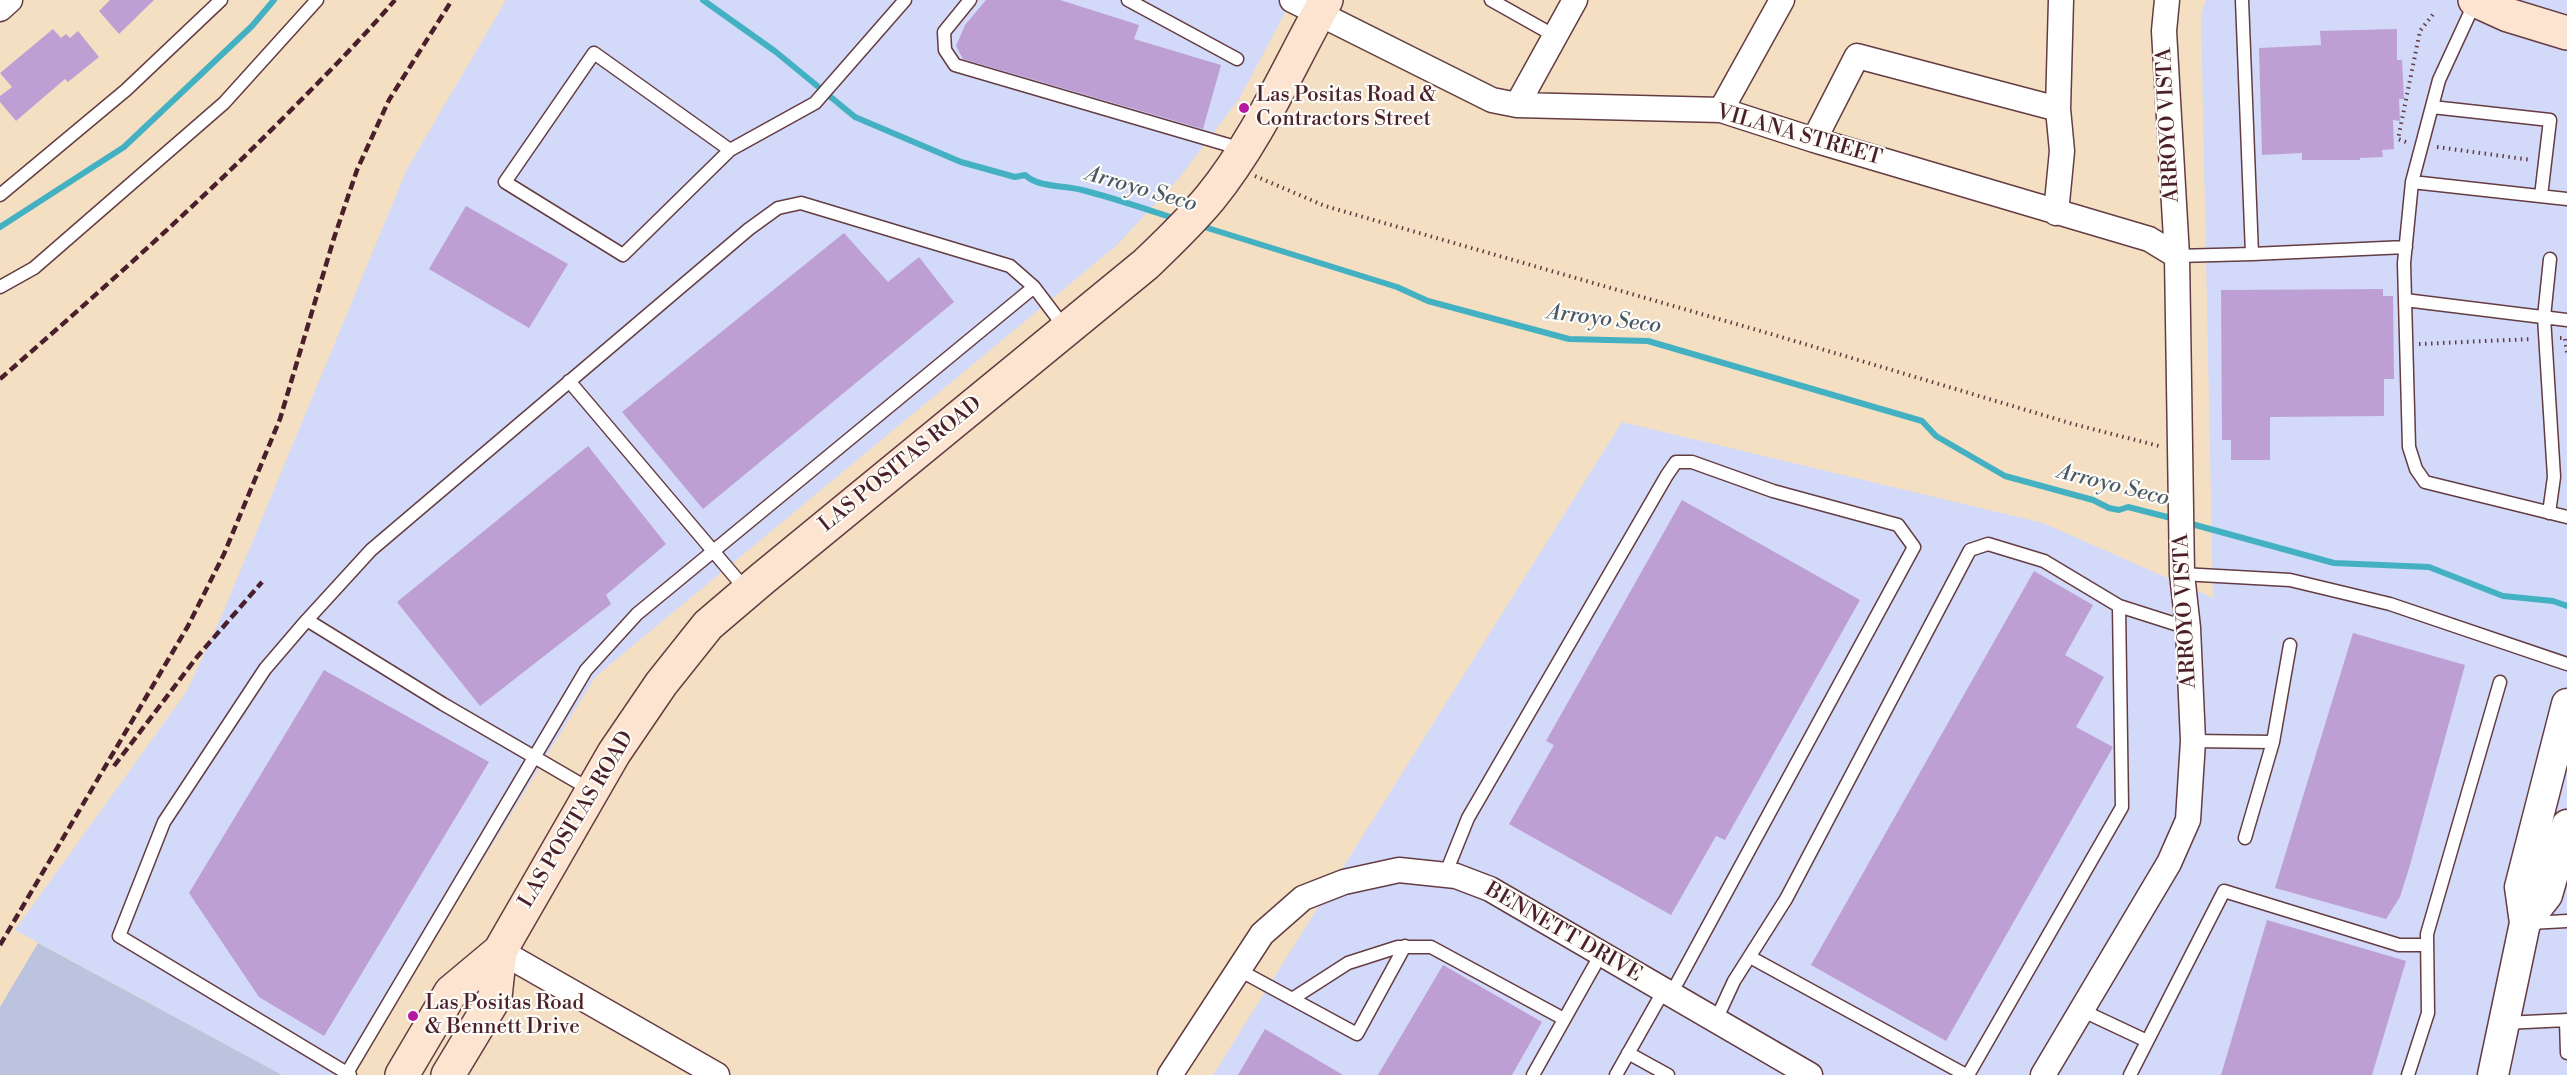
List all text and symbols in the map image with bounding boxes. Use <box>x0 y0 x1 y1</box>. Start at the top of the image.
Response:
street label: ARROYO VISTA <box>2152 47 2186 203</box>
place label: Las Positas Road & Contractors Street <box>1256 83 1436 133</box>
street label: VILANA STREET <box>1713 100 1885 172</box>
marker: Las Positas Road & Contractors Street <box>1237 101 1251 115</box>
water label: Arroyo Seco <box>1082 162 1200 218</box>
water label: Arroyo Seco <box>1546 300 1662 340</box>
street label: LAS POSITAS ROAD <box>815 392 987 538</box>
water label: Arroyo Seco <box>2054 459 2172 513</box>
street label: ARROYO VISTA <box>2169 533 2203 689</box>
street label: LAS POSITAS ROAD <box>514 727 640 913</box>
street label: BENNETT DRIVE <box>1480 878 1646 988</box>
place label: Las Positas Road & Bennett Drive <box>425 991 584 1041</box>
marker: Las Positas Road & Bennett Drive <box>406 1009 420 1023</box>

